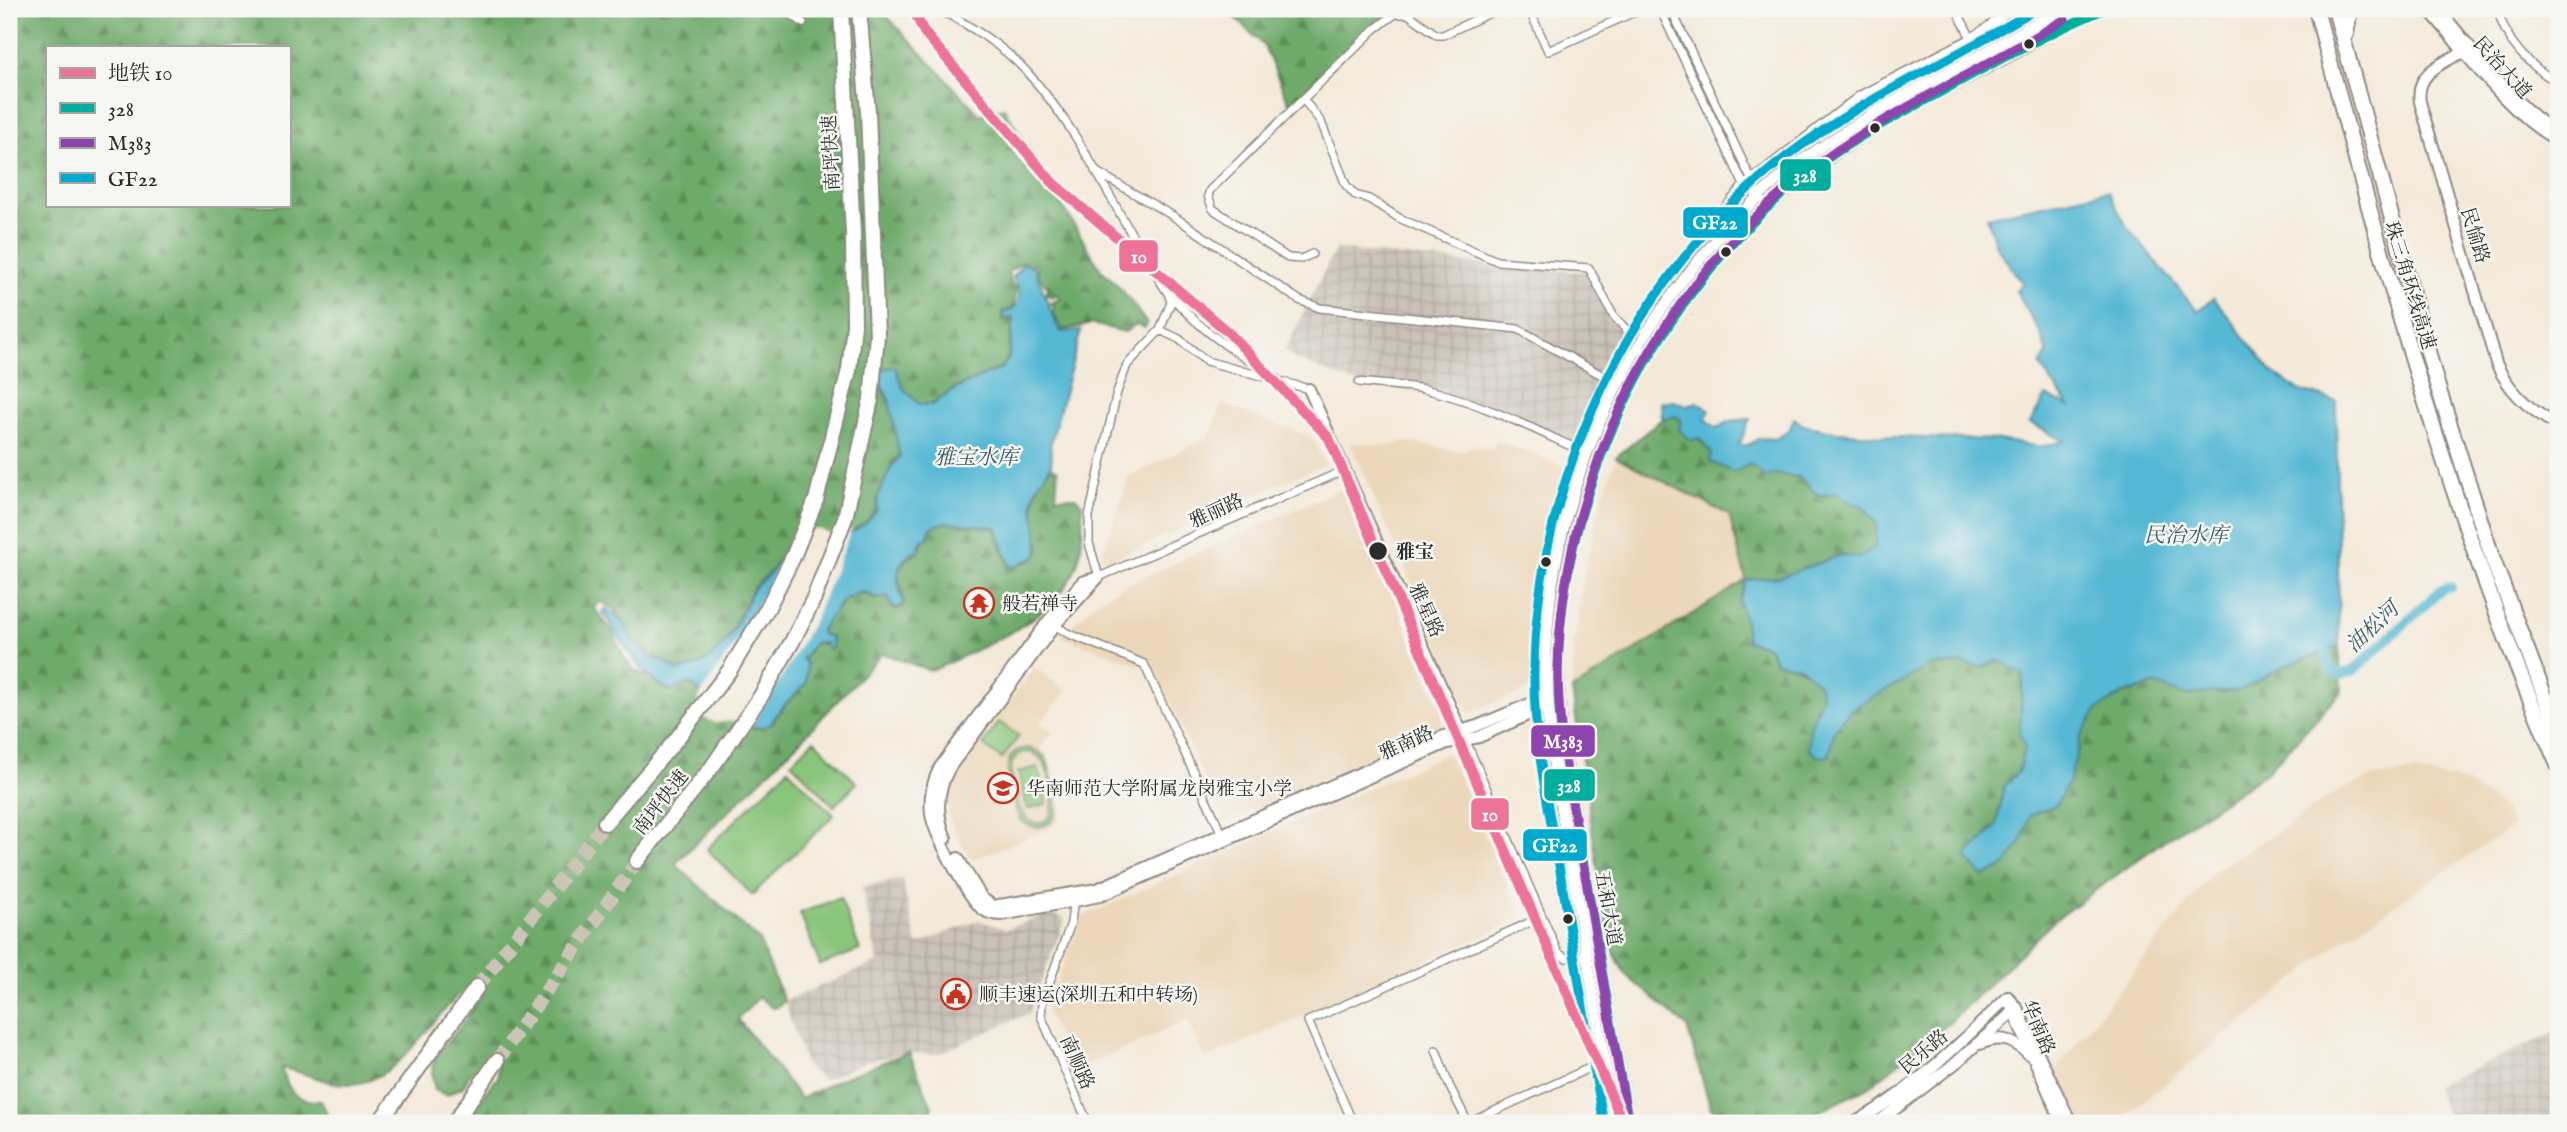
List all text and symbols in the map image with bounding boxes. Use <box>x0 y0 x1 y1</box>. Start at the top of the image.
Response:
street label: 民治大道 <box>2467 32 2536 105</box>
unlabelled marker <box>2022 37 2036 51</box>
legend <box>46 46 290 206</box>
text: 地铁 10 <box>108 61 173 88</box>
text: 328 <box>108 97 134 124</box>
street label: 南坪快速 <box>818 114 846 191</box>
unlabelled marker <box>1868 121 1882 135</box>
text: M383 <box>108 131 152 158</box>
line badge: 328 <box>1779 158 1832 192</box>
text: 328 <box>1793 165 1817 189</box>
text: GF22 <box>108 167 158 194</box>
street label: 民愉路 <box>2454 205 2494 266</box>
line badge: GF22 <box>1682 206 1749 239</box>
text: GF22 <box>1693 212 1738 236</box>
street label: 珠三角环线高速 <box>2378 218 2440 353</box>
line badge: 10 <box>1118 239 1159 273</box>
unlabelled marker <box>1719 245 1733 259</box>
text: 10 <box>1131 246 1147 270</box>
water label: 雅宝水库 <box>934 445 1021 472</box>
street label: 雅丽路 <box>1186 489 1248 534</box>
water label: 民治水库 <box>2144 523 2231 550</box>
marker: 雅宝 <box>1367 540 1389 562</box>
place label: 雅宝 <box>1396 541 1434 565</box>
unlabelled marker <box>1539 555 1553 569</box>
street label: 雅星路 <box>1403 580 1448 642</box>
temple icon: 般若禅寺 <box>962 586 996 620</box>
place label: 般若禅寺 <box>1002 593 1078 617</box>
water label: 油松河 <box>2341 594 2408 659</box>
street label: 雅南路 <box>1376 721 1438 766</box>
line badge: M383 <box>1530 724 1596 758</box>
text: M383 <box>1543 731 1583 755</box>
street label: 南坪快速 <box>629 766 694 841</box>
line badge: 328 <box>1543 768 1596 802</box>
school or university icon: 华南师范大学附属龙岗雅宝小学 <box>986 771 1020 805</box>
text: 328 <box>1557 775 1581 799</box>
place label: 华南师范大学附属龙岗雅宝小学 <box>1026 778 1292 802</box>
line badge: 10 <box>1470 797 1510 831</box>
text: 10 <box>1482 804 1498 828</box>
line badge: GF22 <box>1522 828 1588 862</box>
text: GF22 <box>1533 835 1578 859</box>
street label: 五和大道 <box>1589 869 1625 948</box>
unlabelled marker <box>1561 912 1575 926</box>
public building icon: 顺丰速运(深圳五和中转场) <box>939 977 973 1011</box>
place label: 顺丰速运(深圳五和中转场) <box>979 984 1198 1008</box>
street label: 华南路 <box>2015 997 2059 1059</box>
street label: 民乐路 <box>1895 1025 1954 1080</box>
street label: 南顺路 <box>1054 1032 1099 1094</box>

